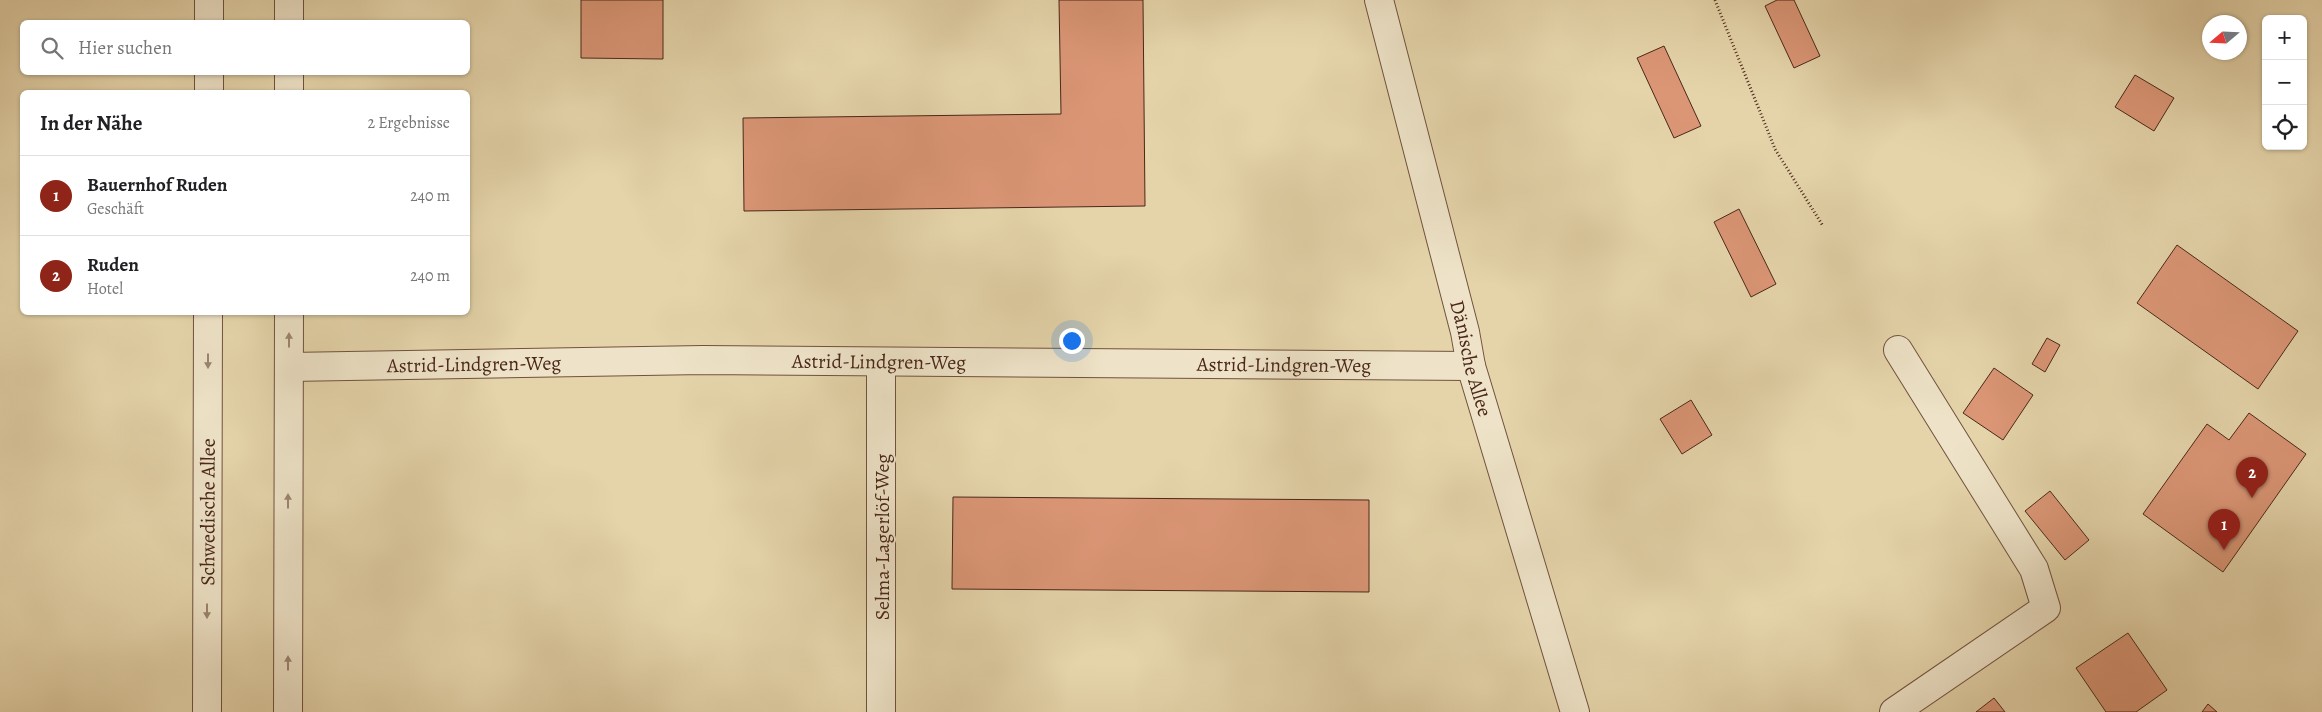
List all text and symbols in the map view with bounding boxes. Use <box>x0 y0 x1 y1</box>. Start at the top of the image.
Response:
north arrow <box>2202 15 2247 60</box>
map controls <box>2262 15 2307 150</box>
button: + <box>2262 15 2307 60</box>
search box <box>20 20 470 75</box>
icon: search <box>38 34 66 62</box>
text: Hier suchen <box>78 35 172 61</box>
button: − <box>2262 60 2307 105</box>
button: locate <box>2262 105 2307 150</box>
text: In der Nähe <box>40 109 142 137</box>
text: 2 Ergebnisse <box>368 112 450 134</box>
text: Bauernhof Ruden <box>87 172 228 198</box>
text: 1 <box>53 185 59 207</box>
text: 240 m <box>410 185 450 207</box>
text: Geschäft <box>87 198 144 220</box>
text: Ruden <box>87 252 139 278</box>
text: 2 <box>52 265 60 287</box>
text: 240 m <box>410 265 450 287</box>
text: Hotel <box>87 278 123 300</box>
street label: Dänische Allee <box>1443 297 1498 420</box>
your location <box>1059 328 1085 354</box>
one-way arrow <box>285 331 293 347</box>
street label: Astrid-Lindgren-Weg <box>791 348 966 376</box>
street label: Astrid-Lindgren-Weg <box>386 349 561 379</box>
street label: Astrid-Lindgren-Weg <box>1196 351 1371 379</box>
one-way arrow <box>204 353 212 369</box>
street label: Schwedische Allee <box>194 438 222 586</box>
street label: Selma-Lagerlöf-Weg <box>869 454 896 620</box>
pin: 2 <box>2236 457 2268 498</box>
one-way arrow <box>284 493 292 509</box>
pin: 1 <box>2208 509 2240 550</box>
one-way arrow <box>203 603 211 619</box>
one-way arrow <box>284 655 292 671</box>

